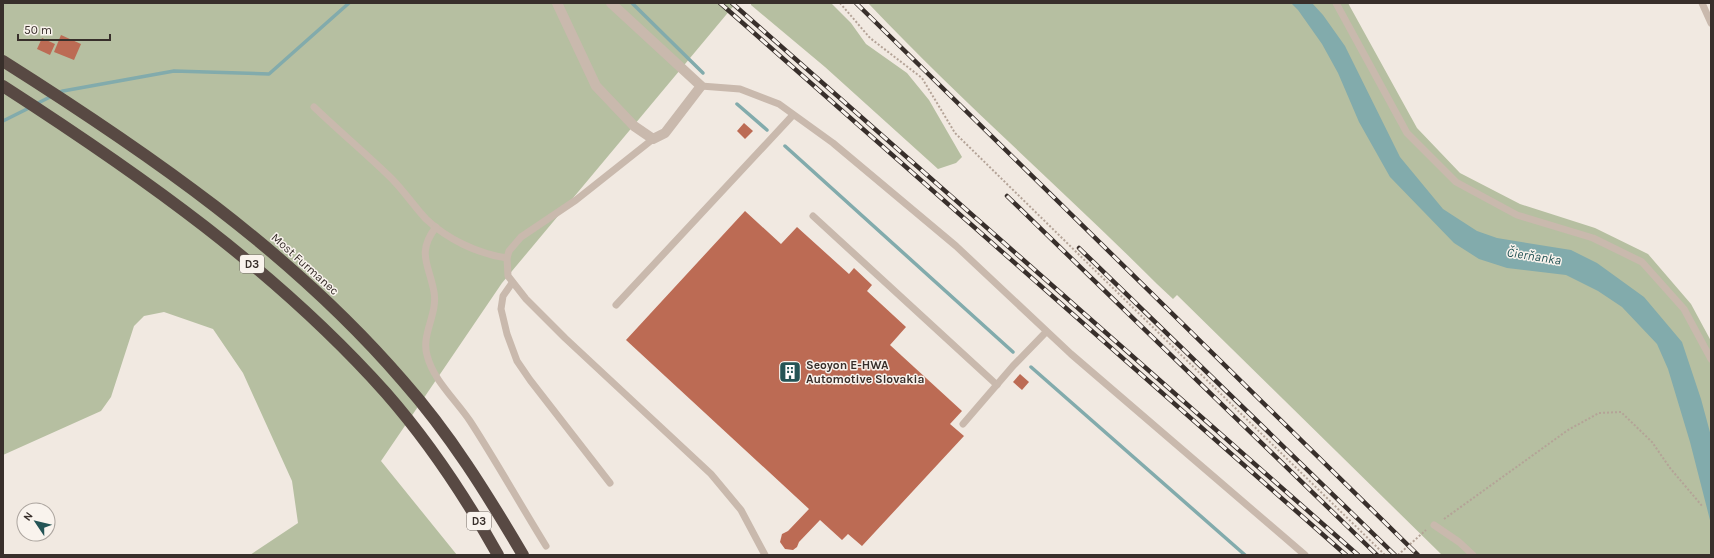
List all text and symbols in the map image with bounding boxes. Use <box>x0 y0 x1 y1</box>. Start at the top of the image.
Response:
scale bar <box>18 16 110 42</box>
text: 50 m <box>24 23 52 37</box>
street label: Most Furmanec <box>269 230 341 298</box>
water label: Čierňanka <box>1506 243 1563 268</box>
road number: D3 <box>240 255 264 273</box>
place label: Seoyon E-HWA Automotive Slovakia <box>806 358 924 386</box>
building icon: Seoyon E-HWA Automotive Slovakia <box>777 359 803 385</box>
north arrow <box>16 502 56 542</box>
text: N <box>21 510 36 524</box>
road number: D3 <box>467 512 491 530</box>

